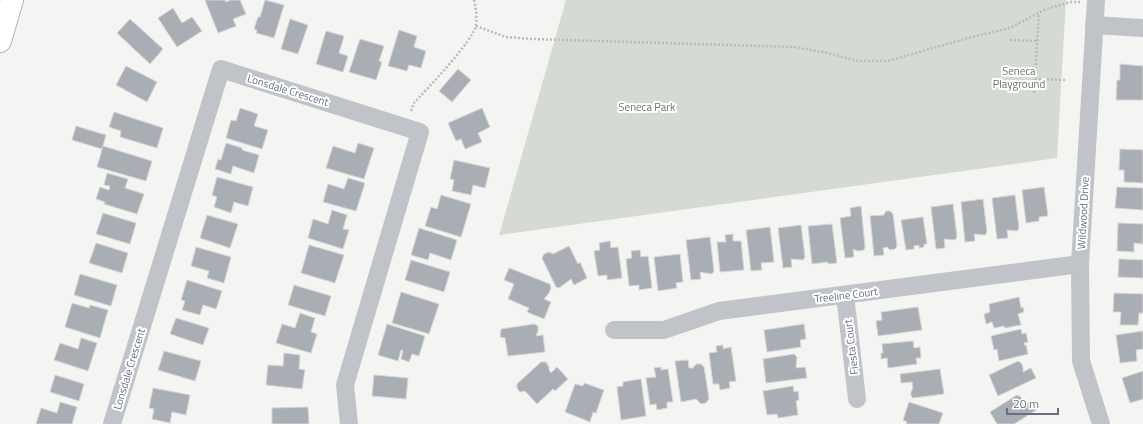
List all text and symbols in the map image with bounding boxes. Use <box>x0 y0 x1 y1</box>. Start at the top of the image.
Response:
park label: Seneca Playground <box>993 63 1045 92</box>
street label: Lonsdale Crescent <box>245 70 331 110</box>
park label: Seneca Park <box>619 99 676 115</box>
street label: Wildwood Drive <box>1073 176 1093 250</box>
street label: Treeline Court <box>813 283 879 307</box>
street label: Fiesta Court <box>840 318 862 376</box>
street label: Lonsdale Crescent <box>109 326 149 412</box>
scale bar <box>1007 390 1058 416</box>
text: 20 m <box>1013 394 1039 413</box>

